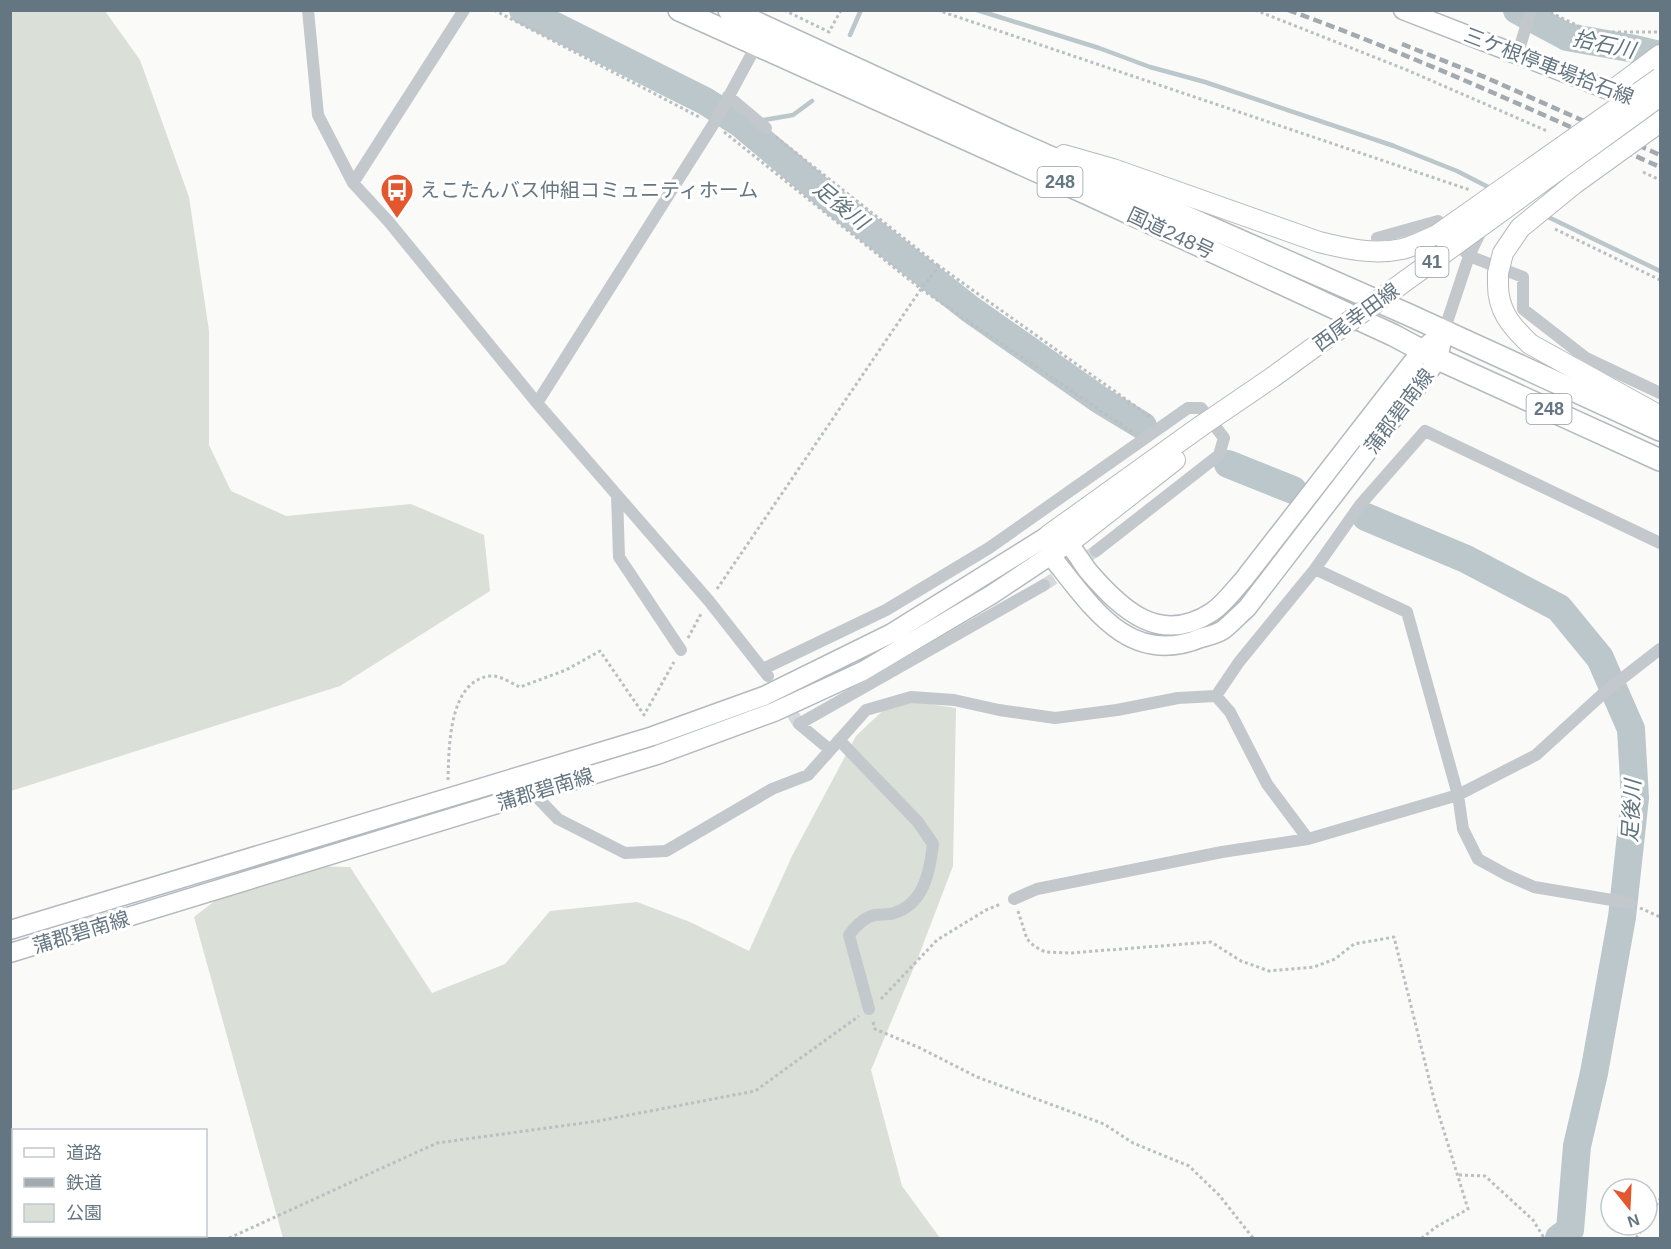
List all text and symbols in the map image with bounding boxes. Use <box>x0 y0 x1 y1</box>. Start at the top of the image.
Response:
street label: 三ケ根停車場拾石線 <box>1461 23 1637 109</box>
water label: 拾石川 <box>1571 26 1639 62</box>
road number: 248 <box>1038 167 1082 197</box>
bus stop icon: えこたんバス仲組コミュニティホーム <box>379 172 415 219</box>
water label: 足後川 <box>809 176 874 235</box>
place label: えこたんバス仲組コミュニティホーム <box>420 179 758 201</box>
street label: 国道248号 <box>1124 203 1218 263</box>
road number: 41 <box>1416 247 1448 277</box>
street label: 西尾幸田線 <box>1309 279 1403 355</box>
street label: 蒲郡碧南線 <box>1360 364 1438 458</box>
road number: 248 <box>1526 394 1572 424</box>
street label: 蒲郡碧南線 <box>494 764 596 814</box>
water label: 足後川 <box>1618 777 1644 843</box>
street label: 蒲郡碧南線 <box>30 907 132 957</box>
legend <box>12 1129 207 1237</box>
text: 道路 <box>66 1143 102 1163</box>
text: 鉄道 <box>66 1173 102 1193</box>
north arrow <box>1599 1177 1659 1237</box>
text: 公園 <box>66 1203 102 1223</box>
text: N <box>1625 1211 1642 1231</box>

